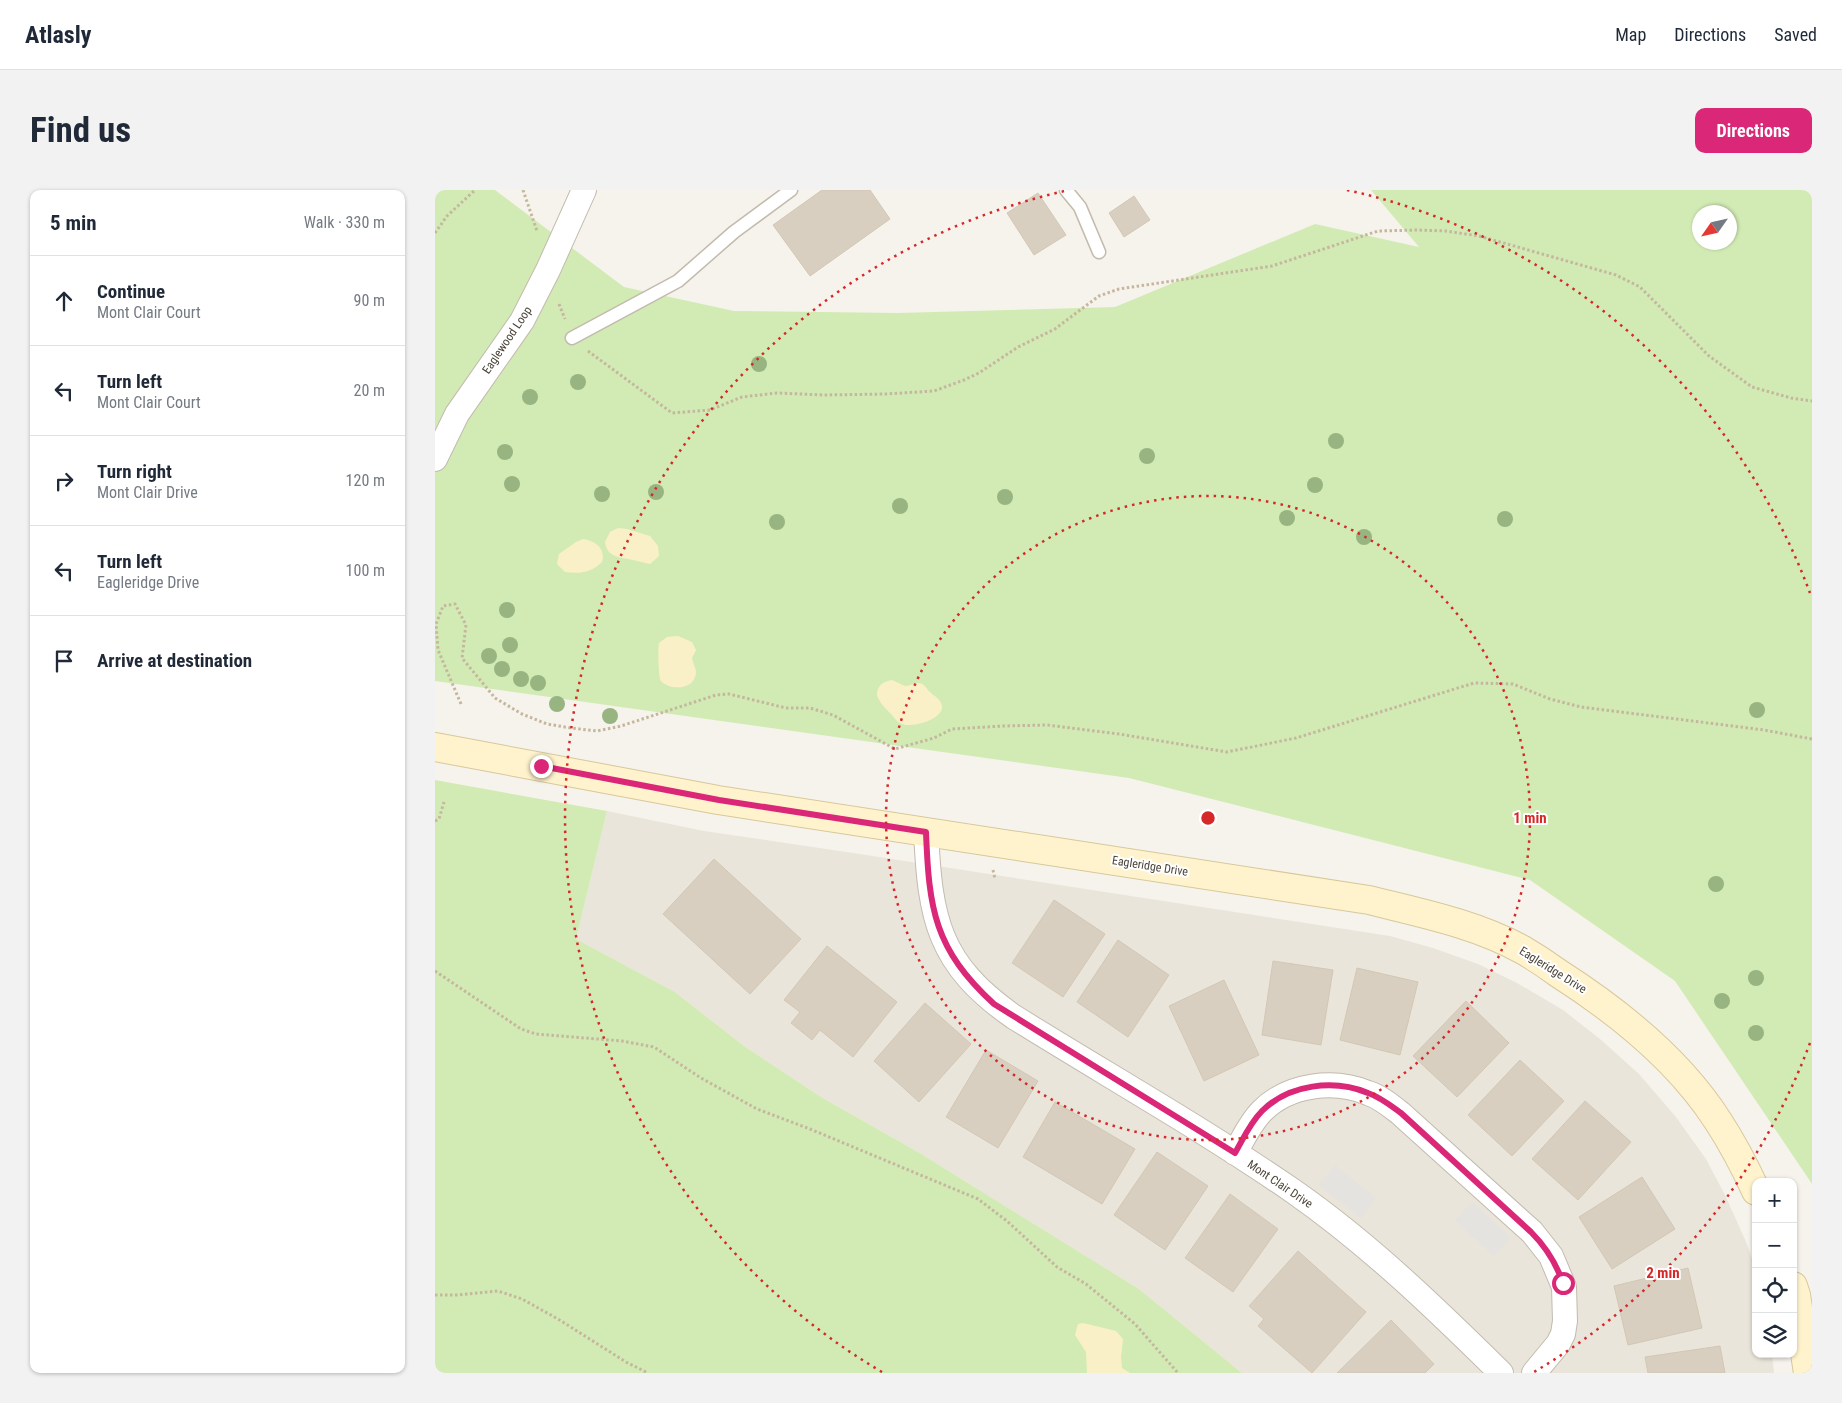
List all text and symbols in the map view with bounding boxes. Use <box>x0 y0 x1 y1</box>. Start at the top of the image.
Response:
text: Atlasly <box>25 21 91 49</box>
text: Map <box>1615 24 1646 45</box>
text: Directions <box>1674 24 1746 45</box>
text: Saved <box>1774 24 1817 45</box>
button: Directions <box>1695 108 1812 153</box>
text: Find us <box>30 110 131 151</box>
north arrow <box>1692 205 1737 250</box>
text: 5 min <box>50 211 97 235</box>
text: Walk · 330 m <box>304 213 385 232</box>
text: Continue <box>97 280 165 303</box>
icon: ahead <box>50 287 78 315</box>
text: 90 m <box>353 291 385 310</box>
text: Mont Clair Court <box>97 303 201 322</box>
street label: Eaglewood Loop <box>479 304 535 376</box>
text: Turn left <box>97 370 162 393</box>
icon: left <box>50 377 78 405</box>
text: 20 m <box>353 381 385 400</box>
text: Mont Clair Court <box>97 393 201 412</box>
text: Turn right <box>97 460 172 483</box>
icon: right <box>50 467 78 495</box>
text: 120 m <box>346 471 385 490</box>
text: Mont Clair Drive <box>97 483 198 502</box>
text: Turn left <box>97 550 162 573</box>
icon: left <box>50 557 78 585</box>
text: 100 m <box>346 561 385 580</box>
text: Eagleridge Drive <box>97 573 199 592</box>
icon: arrive <box>50 647 78 675</box>
text: Arrive at destination <box>97 649 252 672</box>
route end <box>530 755 553 778</box>
centre of rings <box>1199 809 1217 827</box>
text: 1 min <box>1513 809 1547 827</box>
street label: Eagleridge Drive <box>1111 853 1189 879</box>
street label: Eagleridge Drive <box>1517 944 1590 996</box>
street label: Mont Clair Drive <box>1245 1157 1316 1211</box>
map controls <box>1752 1178 1797 1358</box>
button: + <box>1752 1178 1797 1223</box>
button: − <box>1752 1223 1797 1268</box>
text: 2 min <box>1646 1264 1680 1282</box>
button: locate <box>1752 1268 1797 1313</box>
route start <box>1552 1272 1575 1295</box>
button: layers <box>1752 1313 1797 1358</box>

